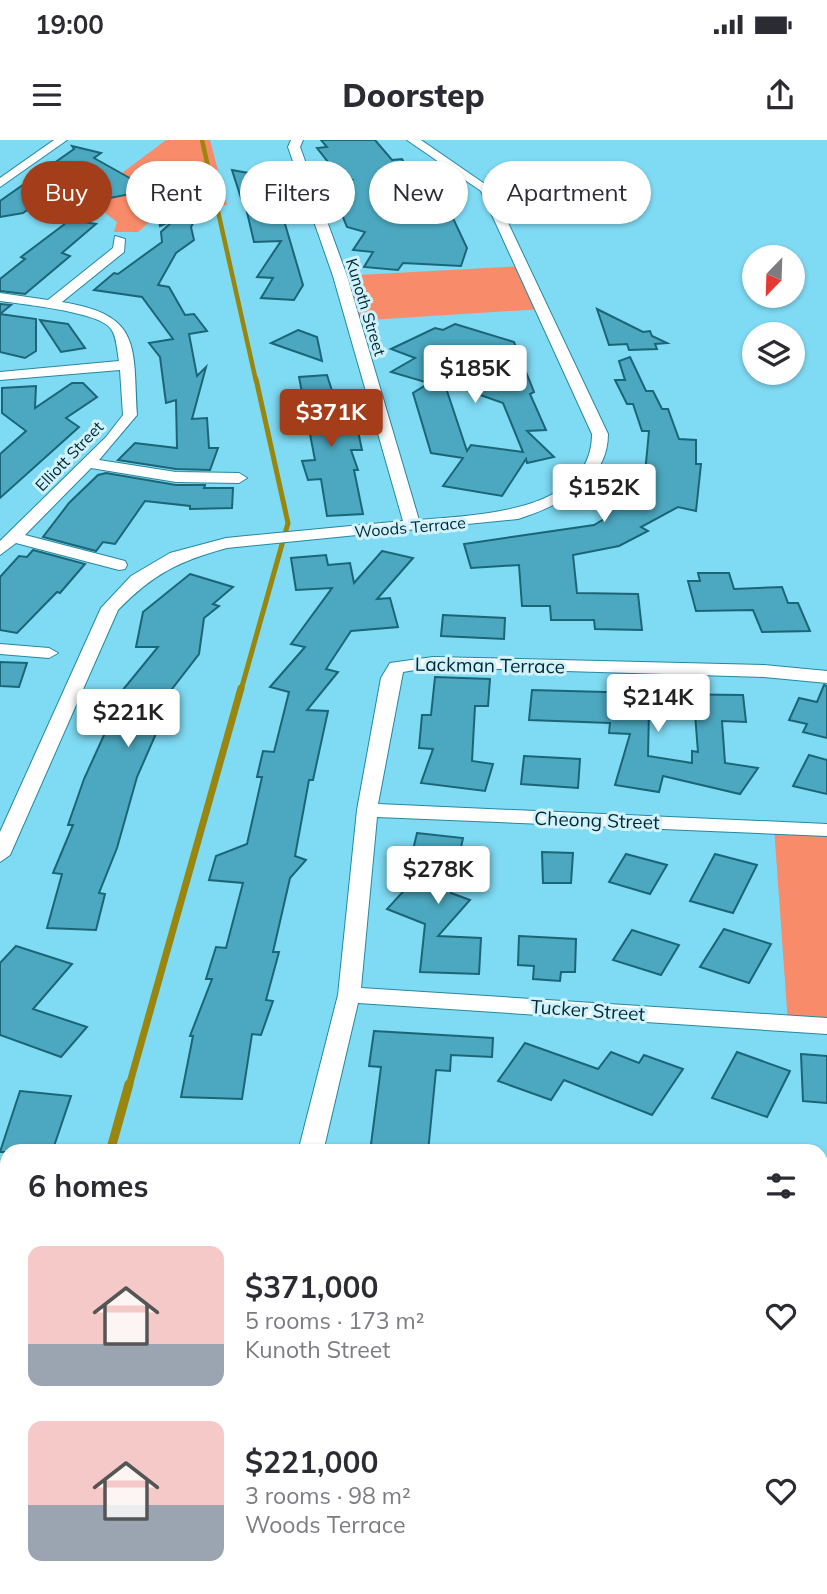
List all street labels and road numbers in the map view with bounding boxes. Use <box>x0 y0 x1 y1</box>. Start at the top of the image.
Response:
street label: Kunoth Street <box>342 256 390 359</box>
street label: Elliott Street <box>31 417 107 495</box>
street label: Woods Terrace <box>354 512 466 542</box>
street label: Lackman Terrace <box>415 652 565 678</box>
street label: Cheong Street <box>534 806 660 834</box>
street label: Tucker Street <box>530 994 646 1026</box>

